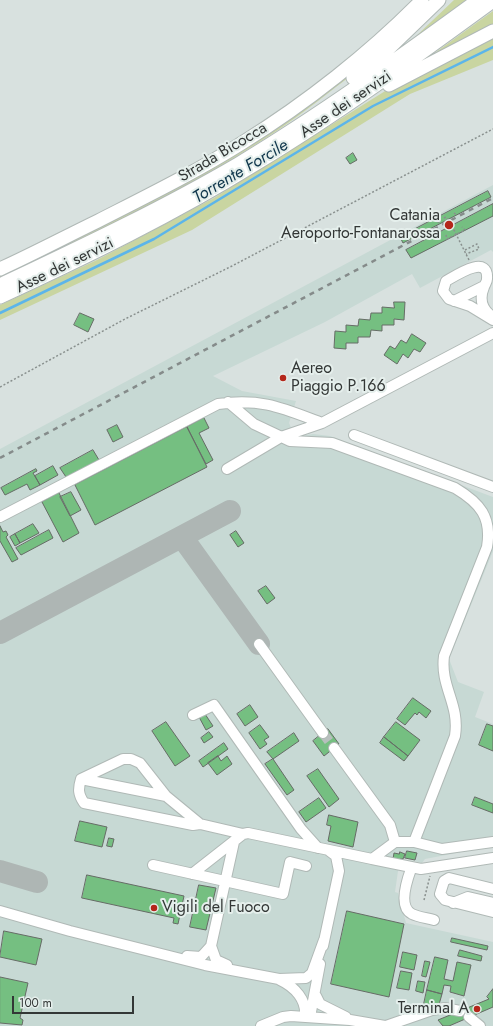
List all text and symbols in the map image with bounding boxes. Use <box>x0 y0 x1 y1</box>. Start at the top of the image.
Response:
street label: Asse dei servizi <box>297 67 395 143</box>
street label: Strada Bicocca <box>175 119 271 187</box>
water label: Torrente Forcile <box>190 136 292 208</box>
place label: Catania Aeroporto-Fontanarossa <box>281 206 440 244</box>
marker: Catania Aeroporto-Fontanarossa <box>443 219 455 231</box>
street label: Asse dei servizi <box>13 234 117 298</box>
place label: Aereo Piaggio P.166 <box>291 359 386 397</box>
marker: Aereo Piaggio P.166 <box>278 373 288 383</box>
place label: Vigili del Fuoco <box>162 898 270 918</box>
marker: Vigili del Fuoco <box>149 903 159 913</box>
scale bar <box>14 988 136 1014</box>
text: 100 m <box>19 994 52 1012</box>
place label: Terminal A <box>398 999 469 1019</box>
marker: Terminal A <box>472 1004 482 1014</box>

